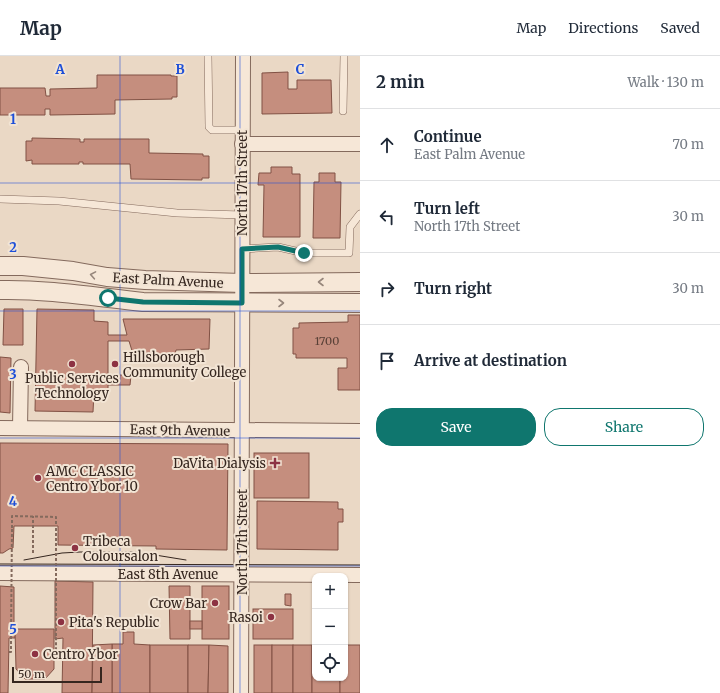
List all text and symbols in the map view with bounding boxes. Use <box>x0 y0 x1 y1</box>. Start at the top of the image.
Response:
text: Map <box>20 16 62 40</box>
text: Map <box>516 19 546 37</box>
text: Directions <box>568 19 638 37</box>
text: Saved <box>660 19 700 37</box>
text: A <box>54 61 65 78</box>
text: B <box>175 61 185 78</box>
text: C <box>296 61 305 78</box>
text: 2 min <box>376 71 424 93</box>
text: Walk · 130 m <box>627 74 704 91</box>
text: 1 <box>10 111 16 128</box>
text: Continue <box>414 127 482 146</box>
street label: North 17th Street <box>234 130 251 236</box>
icon: ahead <box>376 134 398 156</box>
text: 70 m <box>673 136 704 153</box>
text: East Palm Avenue <box>414 146 525 163</box>
text: Turn left <box>414 199 480 218</box>
icon: left <box>376 206 398 228</box>
text: 30 m <box>672 208 704 225</box>
text: North 17th Street <box>414 218 520 235</box>
text: 2 <box>9 239 17 256</box>
route end <box>295 244 313 262</box>
street label: East Palm Avenue <box>112 269 224 292</box>
one-way arrow <box>90 271 96 279</box>
one-way arrow <box>318 278 324 286</box>
icon: right <box>376 278 398 300</box>
text: Turn right <box>414 279 492 298</box>
text: 30 m <box>672 280 704 297</box>
route start <box>99 289 117 307</box>
one-way arrow <box>278 299 284 307</box>
house number: 1700 <box>315 334 339 348</box>
place label: Hillsborough Community College <box>123 349 246 381</box>
icon: arrive <box>376 350 398 372</box>
text: Arrive at destination <box>414 351 567 370</box>
marker: Public Services Technology <box>67 359 77 369</box>
marker: Hillsborough Community College <box>110 359 120 369</box>
text: 3 <box>9 366 17 383</box>
place label: Public Services Technology <box>25 370 119 402</box>
button: Save <box>376 408 536 446</box>
button: Share <box>544 408 704 446</box>
street label: East 9th Avenue <box>130 421 231 440</box>
place label: DaVita Dialysis <box>173 455 266 472</box>
marker: DaVita Dialysis <box>269 457 281 469</box>
place label: AMC CLASSIC Centro Ybor 10 <box>45 463 138 495</box>
marker: AMC CLASSIC Centro Ybor 10 <box>33 473 43 483</box>
street label: North 17th Street <box>234 489 251 595</box>
text: 4 <box>9 493 18 510</box>
place label: Tribeca Coloursalon <box>83 533 158 565</box>
marker: Tribeca Coloursalon <box>70 543 80 553</box>
street label: East 8th Avenue <box>118 566 218 583</box>
map controls <box>312 573 348 681</box>
button: + <box>312 573 348 609</box>
place label: Crow Bar <box>150 595 207 612</box>
marker: Crow Bar <box>210 598 220 608</box>
place label: Rasoi <box>229 609 263 626</box>
button: − <box>312 609 348 645</box>
marker: Rasoi <box>266 612 276 622</box>
place label: Pita's Republic <box>69 614 160 631</box>
marker: Pita's Republic <box>56 617 66 627</box>
text: 5 <box>9 621 17 638</box>
button: locate <box>312 645 348 681</box>
place label: Centro Ybor <box>43 646 118 663</box>
marker: Centro Ybor <box>30 649 40 659</box>
scale bar <box>12 665 102 684</box>
text: 50 m <box>18 667 45 681</box>

